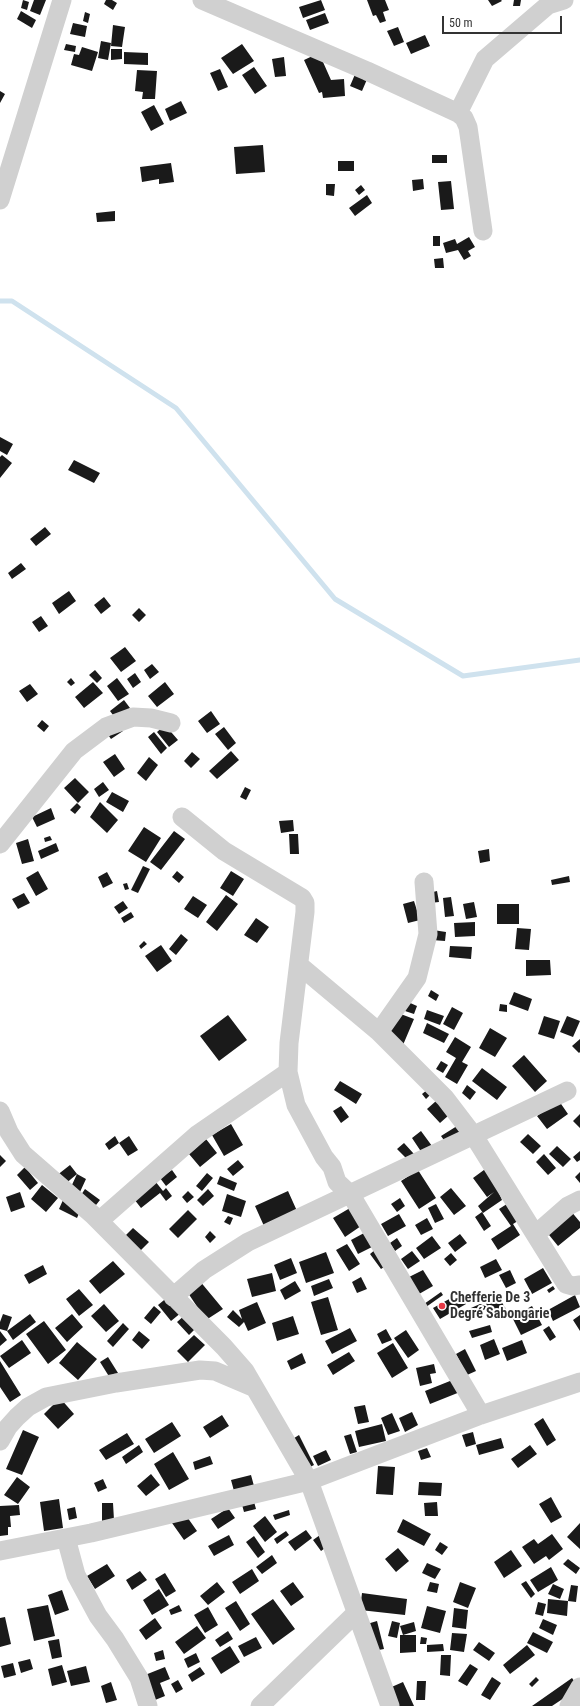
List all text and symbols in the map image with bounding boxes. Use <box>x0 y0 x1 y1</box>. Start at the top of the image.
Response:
scale bar <box>444 8 564 34</box>
text: 50 m <box>449 16 473 30</box>
place label: Chefferie De 3 Degré Sabongarie <box>450 1290 550 1322</box>
marker: Chefferie De 3 Degré Sabongarie <box>437 1301 447 1311</box>

